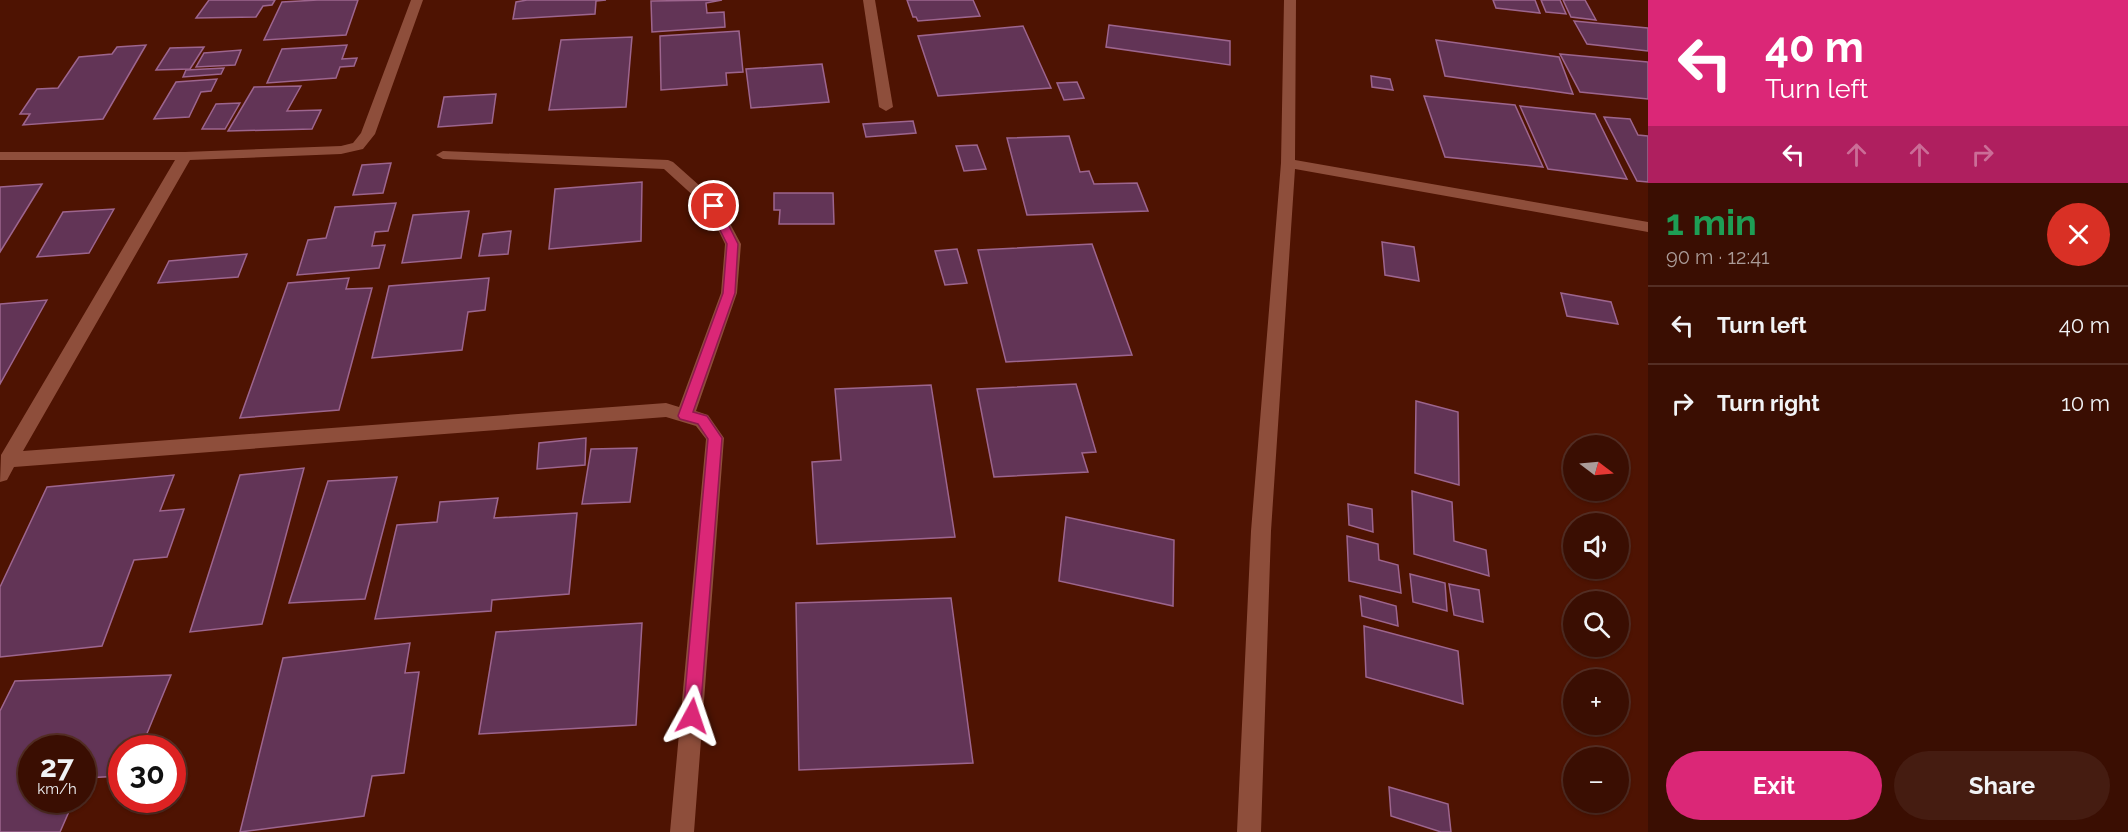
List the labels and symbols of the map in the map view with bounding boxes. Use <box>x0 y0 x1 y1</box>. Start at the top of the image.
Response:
pin <box>688 180 739 231</box>
north arrow <box>1563 435 1629 501</box>
position arrow <box>660 684 724 748</box>
speed limit sign: 30 <box>108 735 186 813</box>

